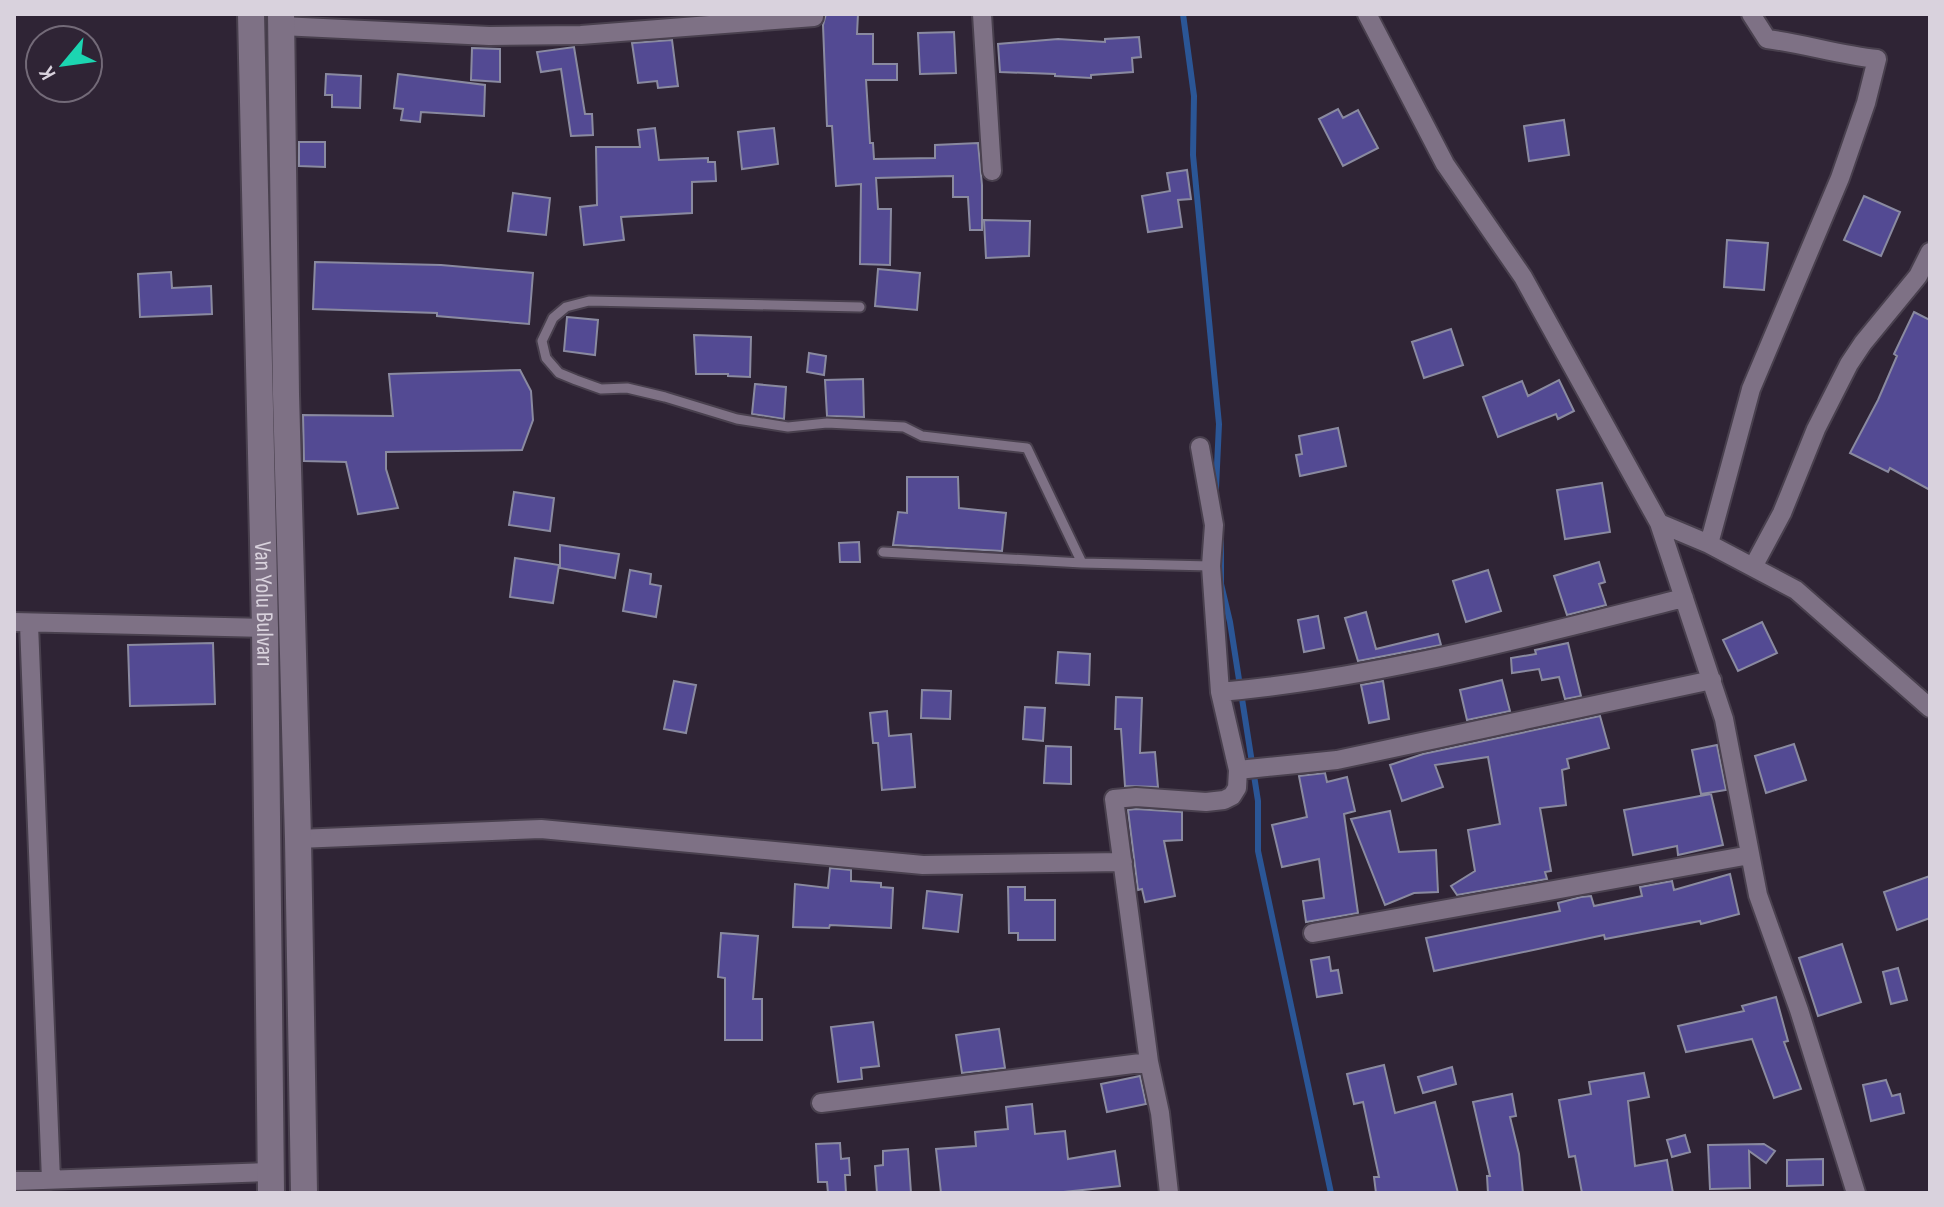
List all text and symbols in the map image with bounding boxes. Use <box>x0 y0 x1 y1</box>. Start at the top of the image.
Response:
north arrow <box>24 24 104 104</box>
text: K <box>33 62 62 84</box>
street label: Van Yolu Bulvarı <box>249 541 280 667</box>

